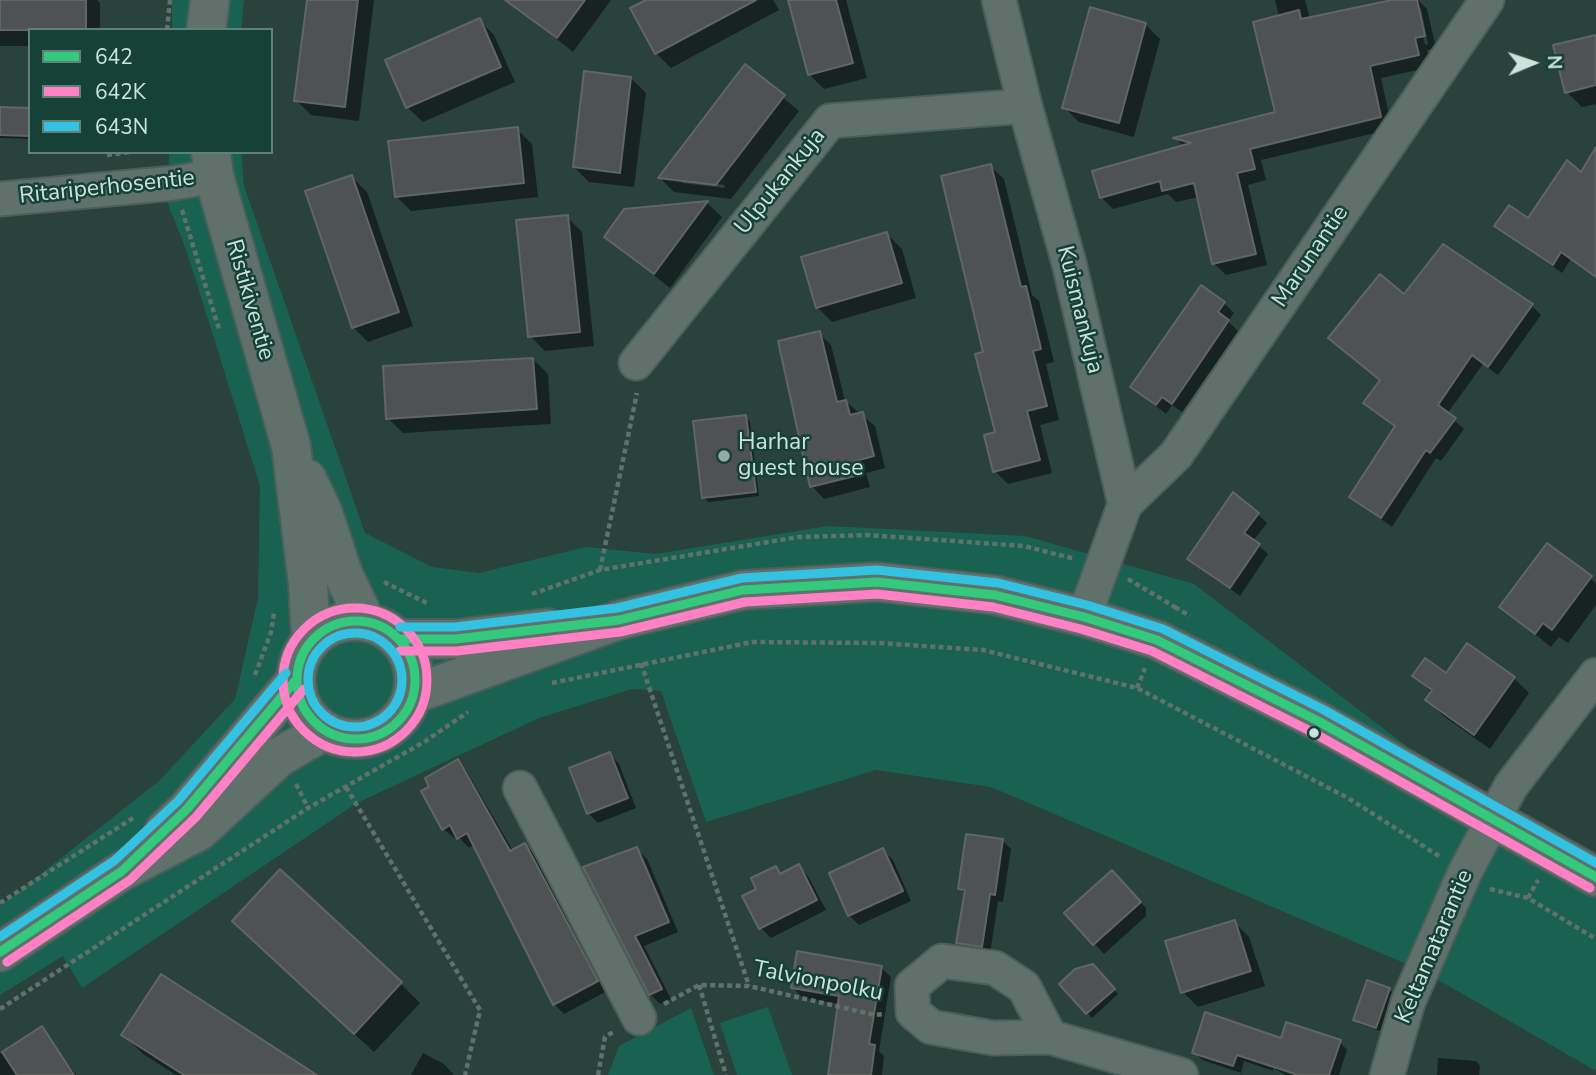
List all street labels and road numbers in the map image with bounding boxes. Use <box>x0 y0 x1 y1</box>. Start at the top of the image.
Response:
street label: Ulpukankuja <box>730 123 832 241</box>
street label: Ritariperhosentie <box>18 165 196 211</box>
street label: Marunantie <box>1267 201 1355 313</box>
street label: Ristikiventie <box>219 236 279 364</box>
street label: Kuismankuja <box>1050 243 1108 377</box>
street label: Keltamatarantie <box>1390 866 1480 1028</box>
street label: Talvionpolku <box>751 956 885 1008</box>

